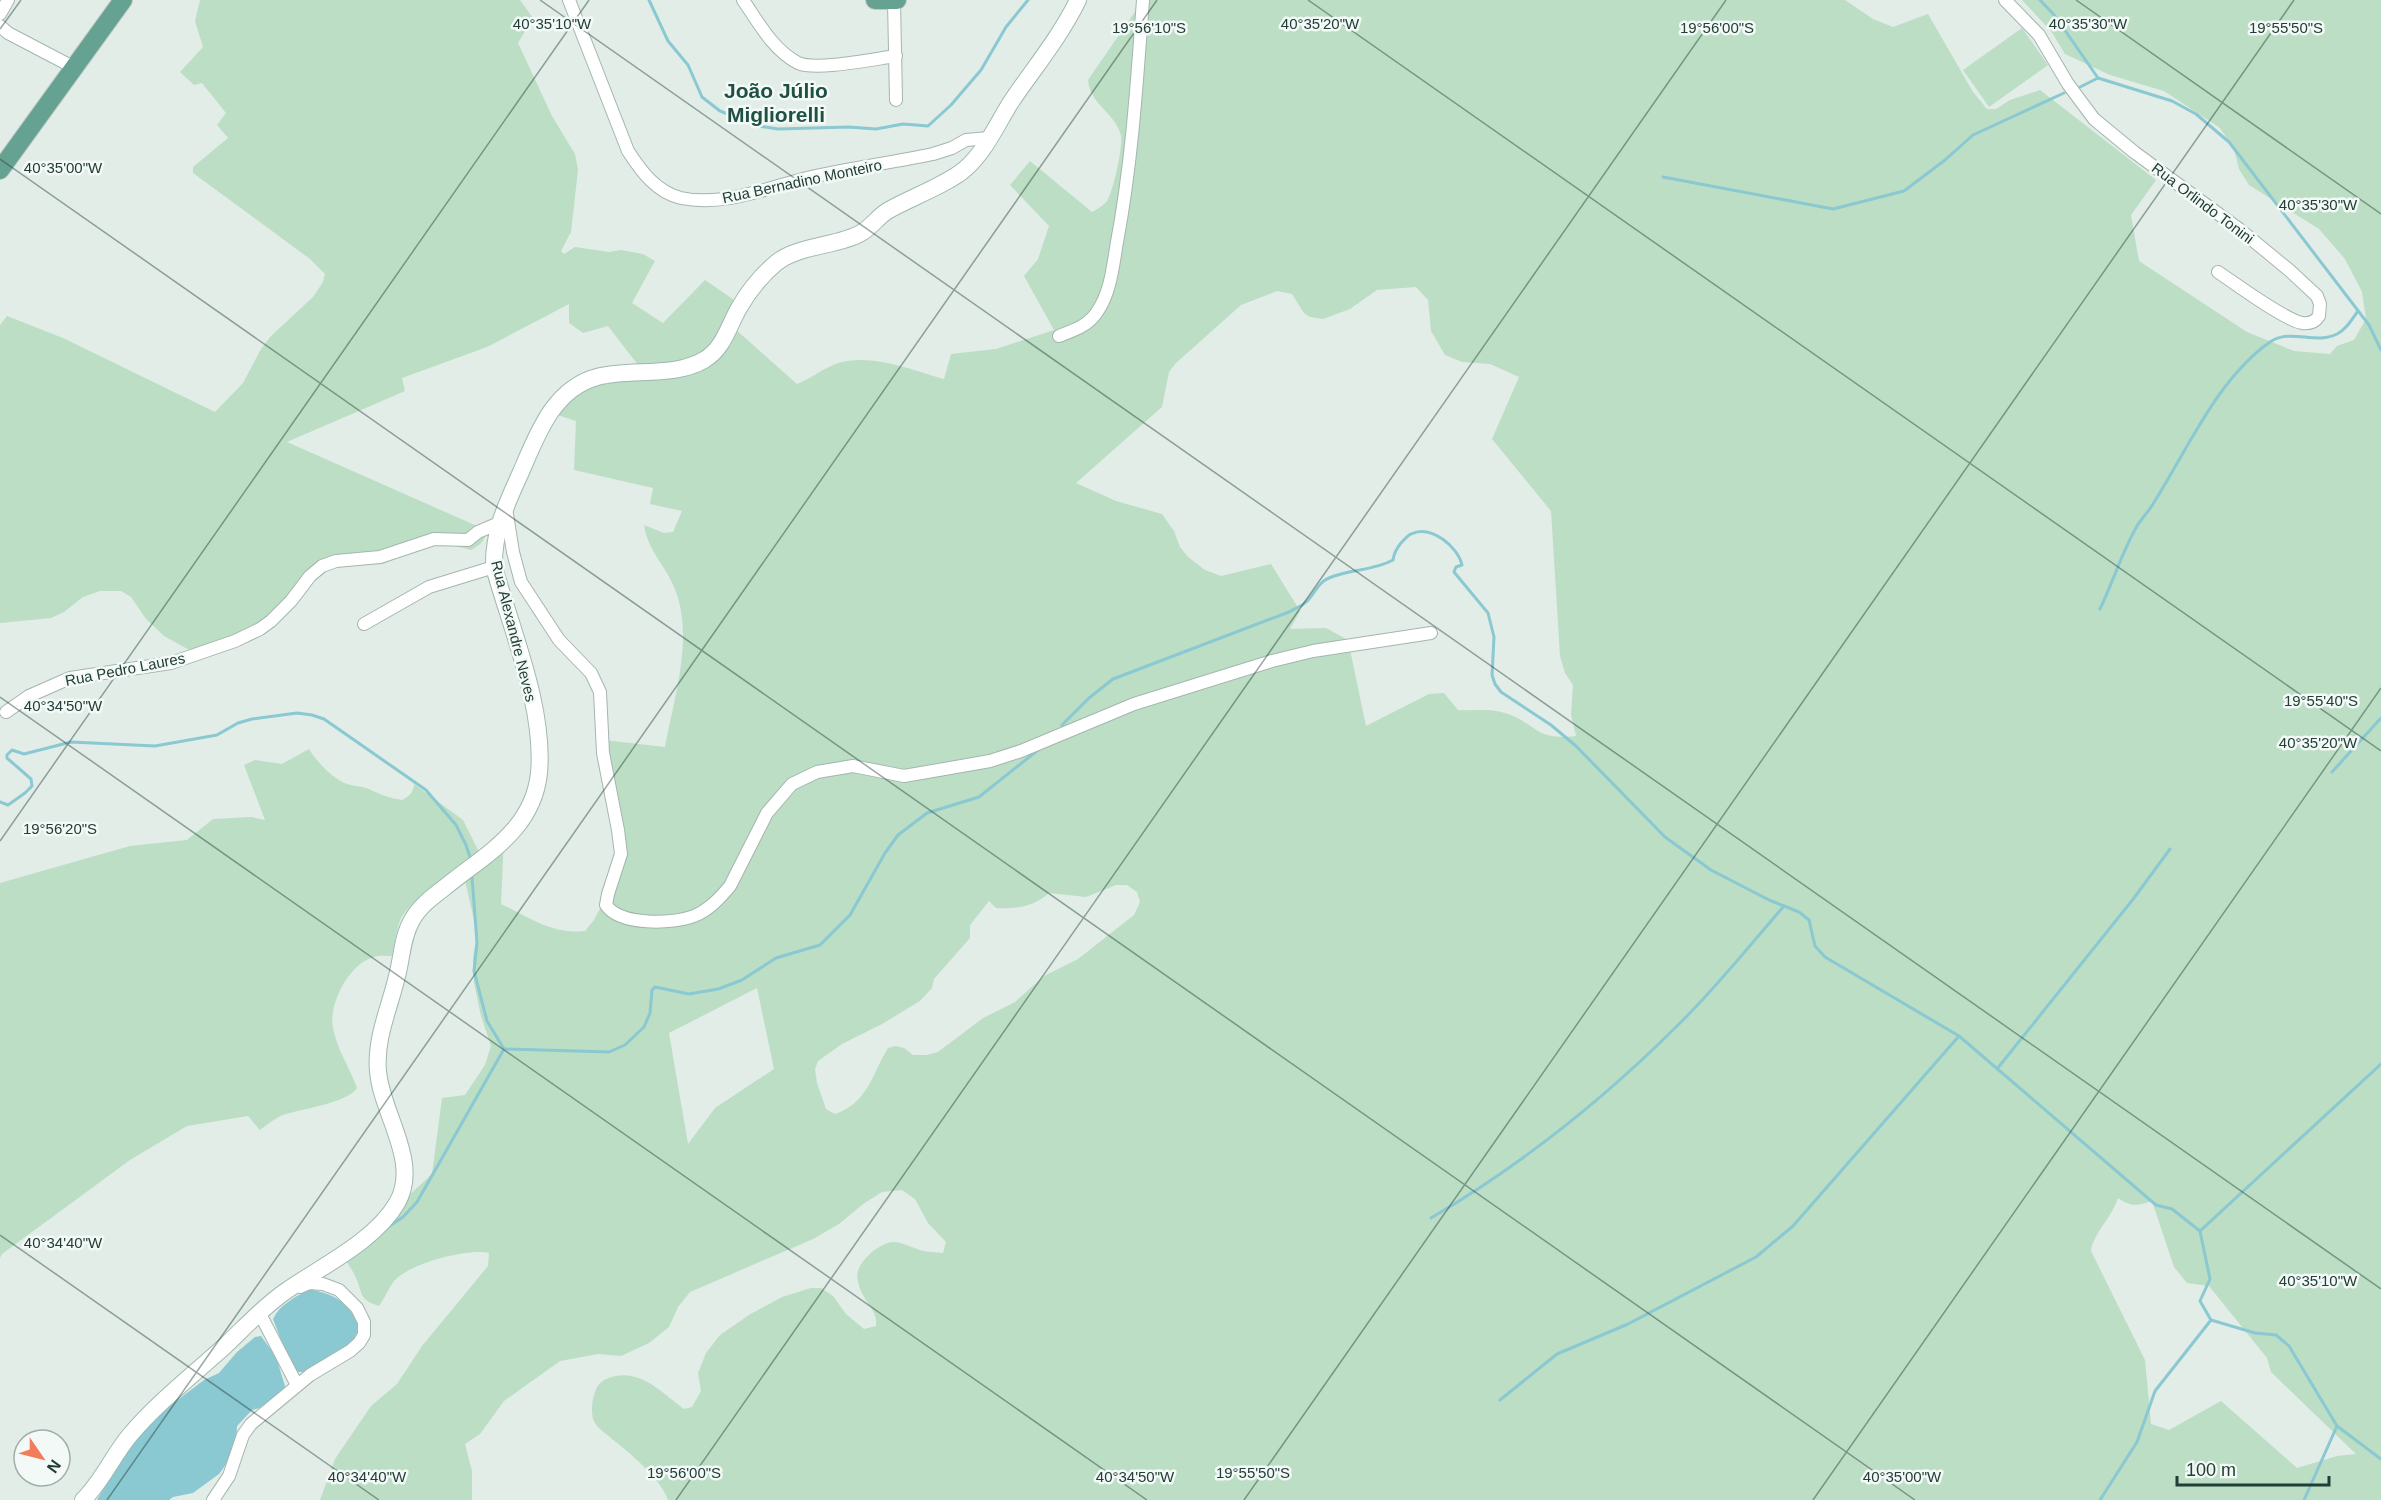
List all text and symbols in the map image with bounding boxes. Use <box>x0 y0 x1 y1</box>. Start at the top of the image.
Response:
text: 40°35'10"W <box>513 15 592 32</box>
text: 40°35'20"W <box>1281 15 1360 32</box>
text: 40°35'30"W <box>2049 15 2128 32</box>
text: 19°56'10"S <box>1112 19 1186 36</box>
text: 19°56'00"S <box>1680 19 1754 36</box>
text: 19°55'50"S <box>2249 19 2323 36</box>
district label: João Júlio Migliorelli <box>724 79 828 126</box>
street label: Rua Bernadino Monteiro <box>721 156 883 206</box>
text: 40°35'00"W <box>24 159 103 176</box>
street label: Rua Orlindo Tonini <box>2149 159 2257 247</box>
text: 40°35'30"W <box>2279 196 2358 213</box>
street label: Rua Alexandre Neves <box>488 559 540 703</box>
street label: Rua Pedro Laures <box>64 649 186 689</box>
text: 19°55'40"S <box>2284 692 2358 709</box>
text: 40°34'50"W <box>24 697 103 714</box>
text: 40°35'20"W <box>2279 734 2358 751</box>
text: 19°56'20"S <box>23 820 97 837</box>
text: 40°34'40"W <box>24 1234 103 1251</box>
text: 40°35'10"W <box>2279 1272 2358 1289</box>
north arrow <box>12 1428 72 1488</box>
scale bar <box>2177 1449 2328 1487</box>
text: N <box>44 1457 64 1476</box>
text: 100 m <box>2186 1460 2236 1480</box>
text: 19°56'00"S <box>647 1464 721 1481</box>
text: 19°55'50"S <box>1216 1464 1290 1481</box>
text: 40°34'40"W <box>328 1468 407 1485</box>
text: 40°34'50"W <box>1096 1468 1175 1485</box>
text: 40°35'00"W <box>1863 1468 1942 1485</box>

